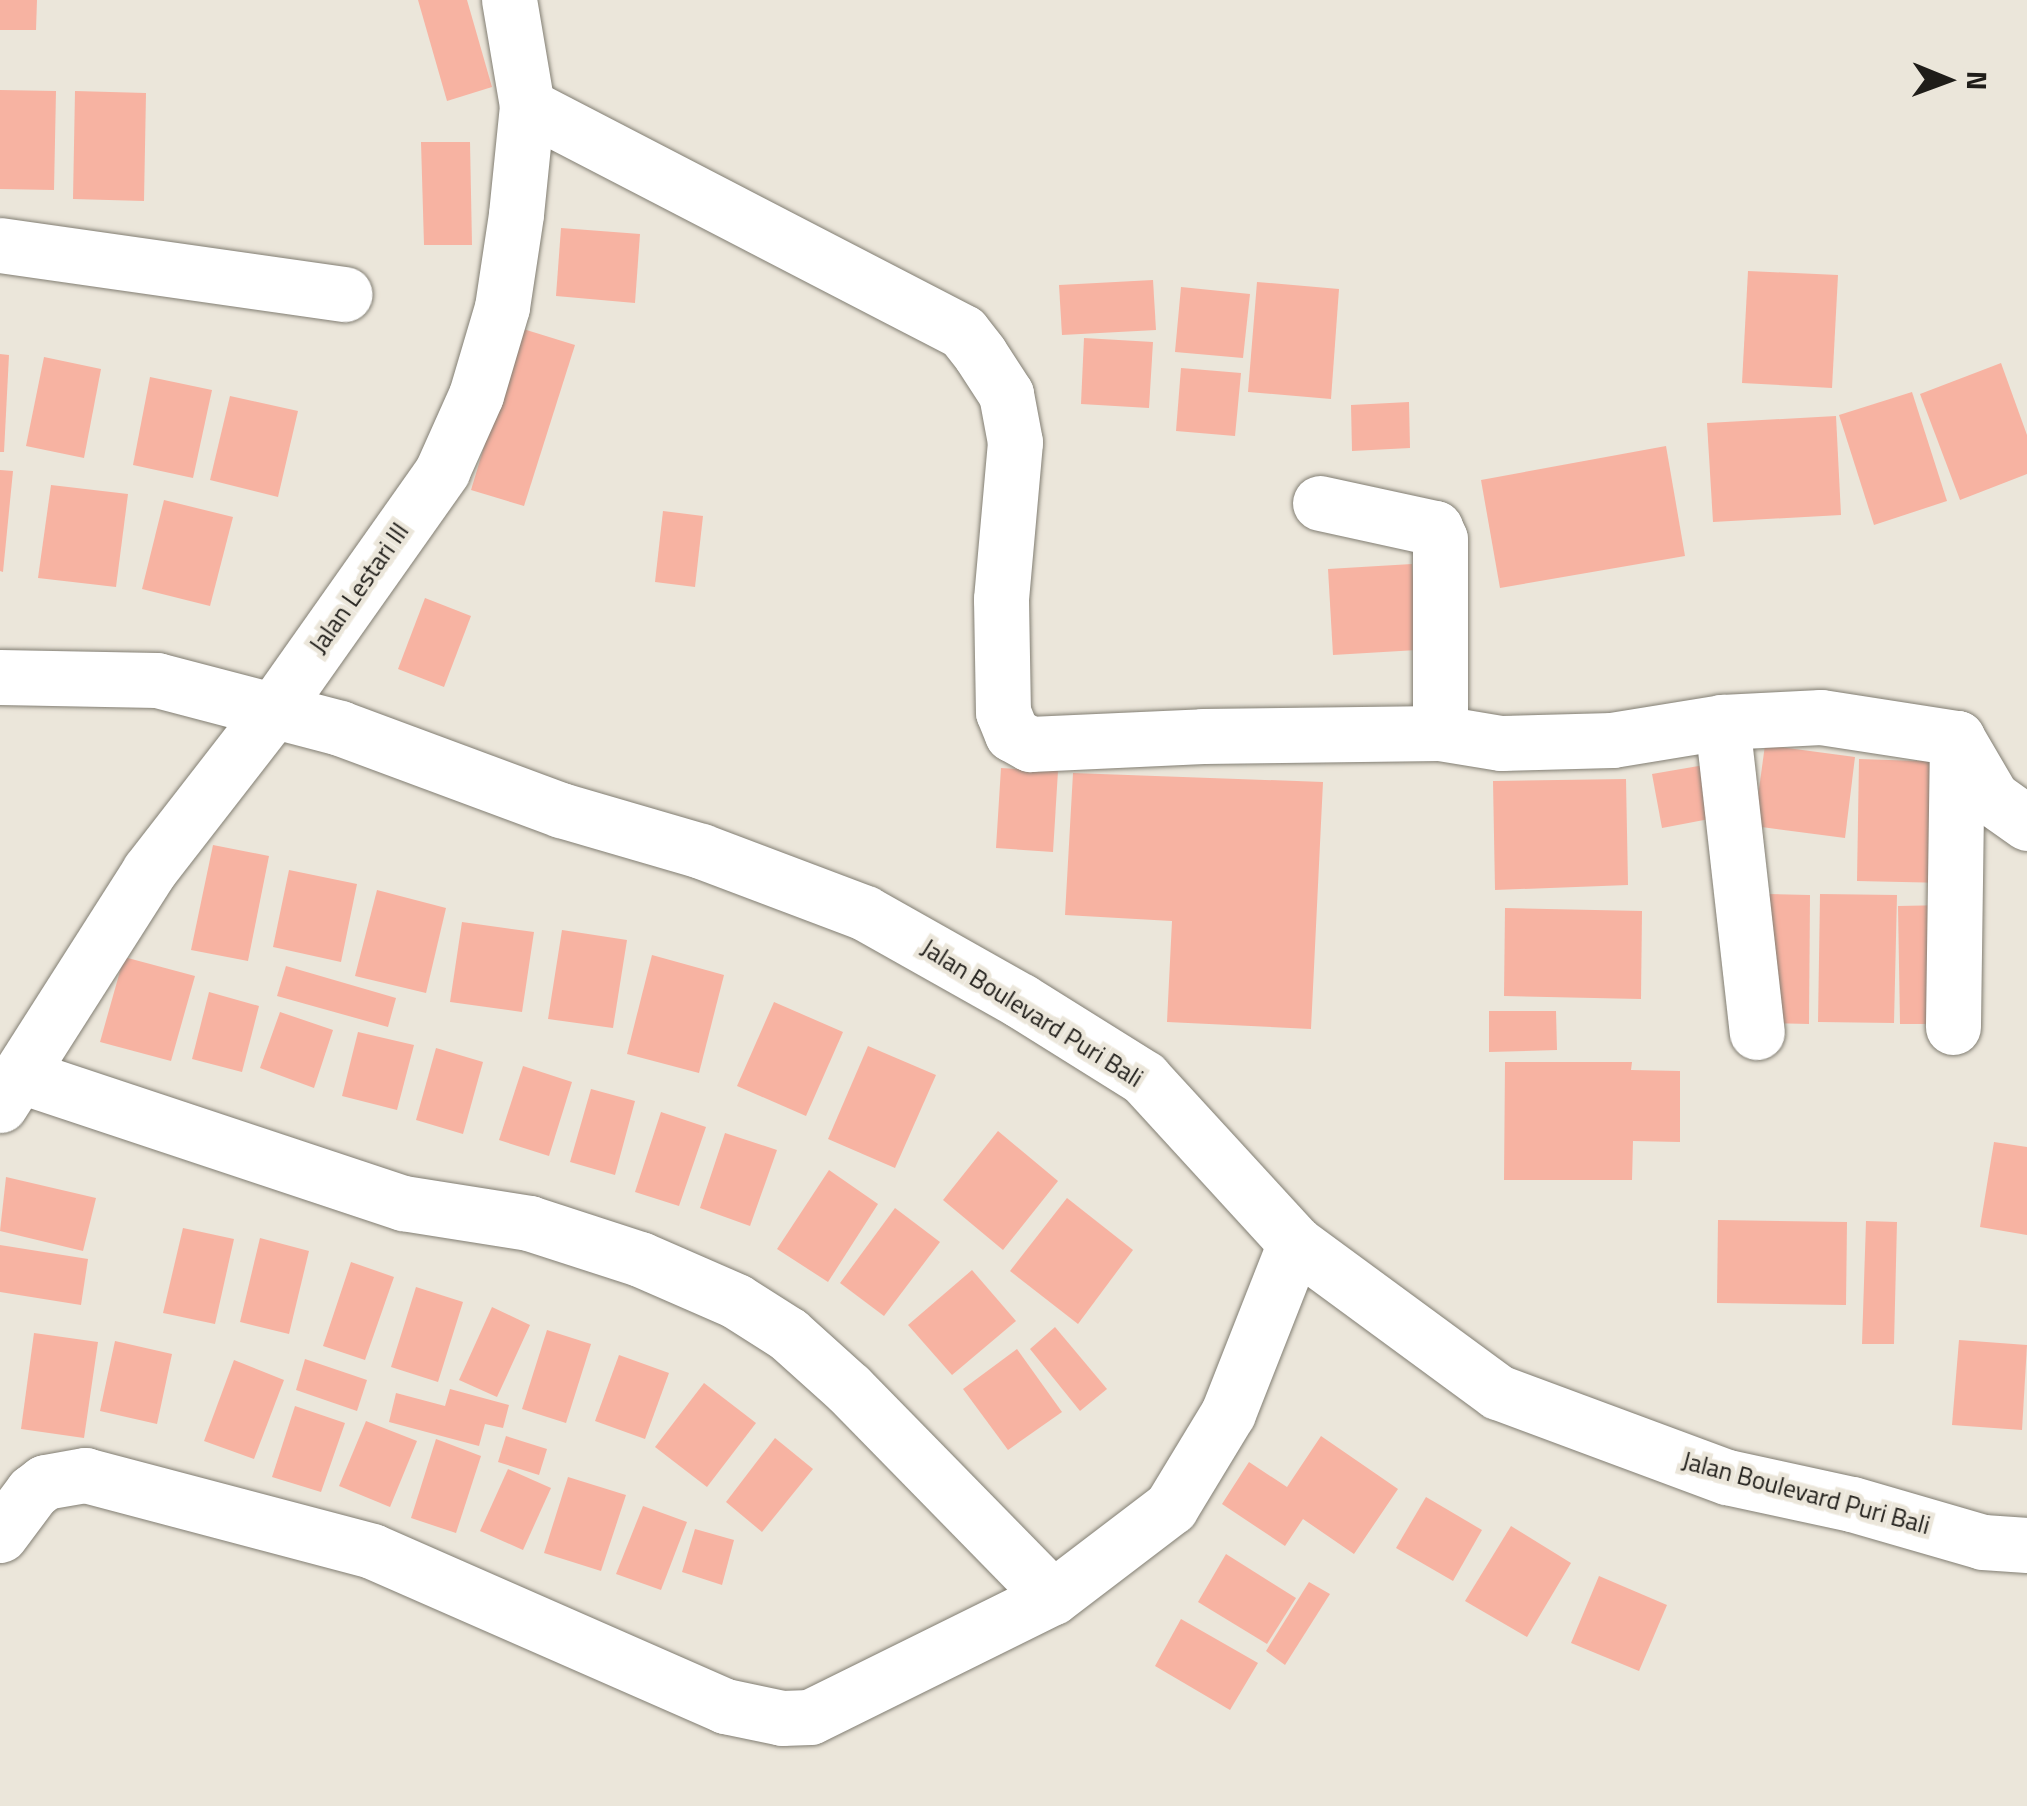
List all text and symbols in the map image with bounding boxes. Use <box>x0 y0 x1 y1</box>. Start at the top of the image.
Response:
north arrow <box>1897 30 1997 130</box>
text: N <box>1956 70 1999 91</box>
street label: Jalan Lestari III <box>303 517 415 659</box>
street label: Jalan Boulevard Puri Bali <box>916 933 1148 1093</box>
street label: Jalan Boulevard Puri Bali <box>1679 1445 1933 1541</box>

